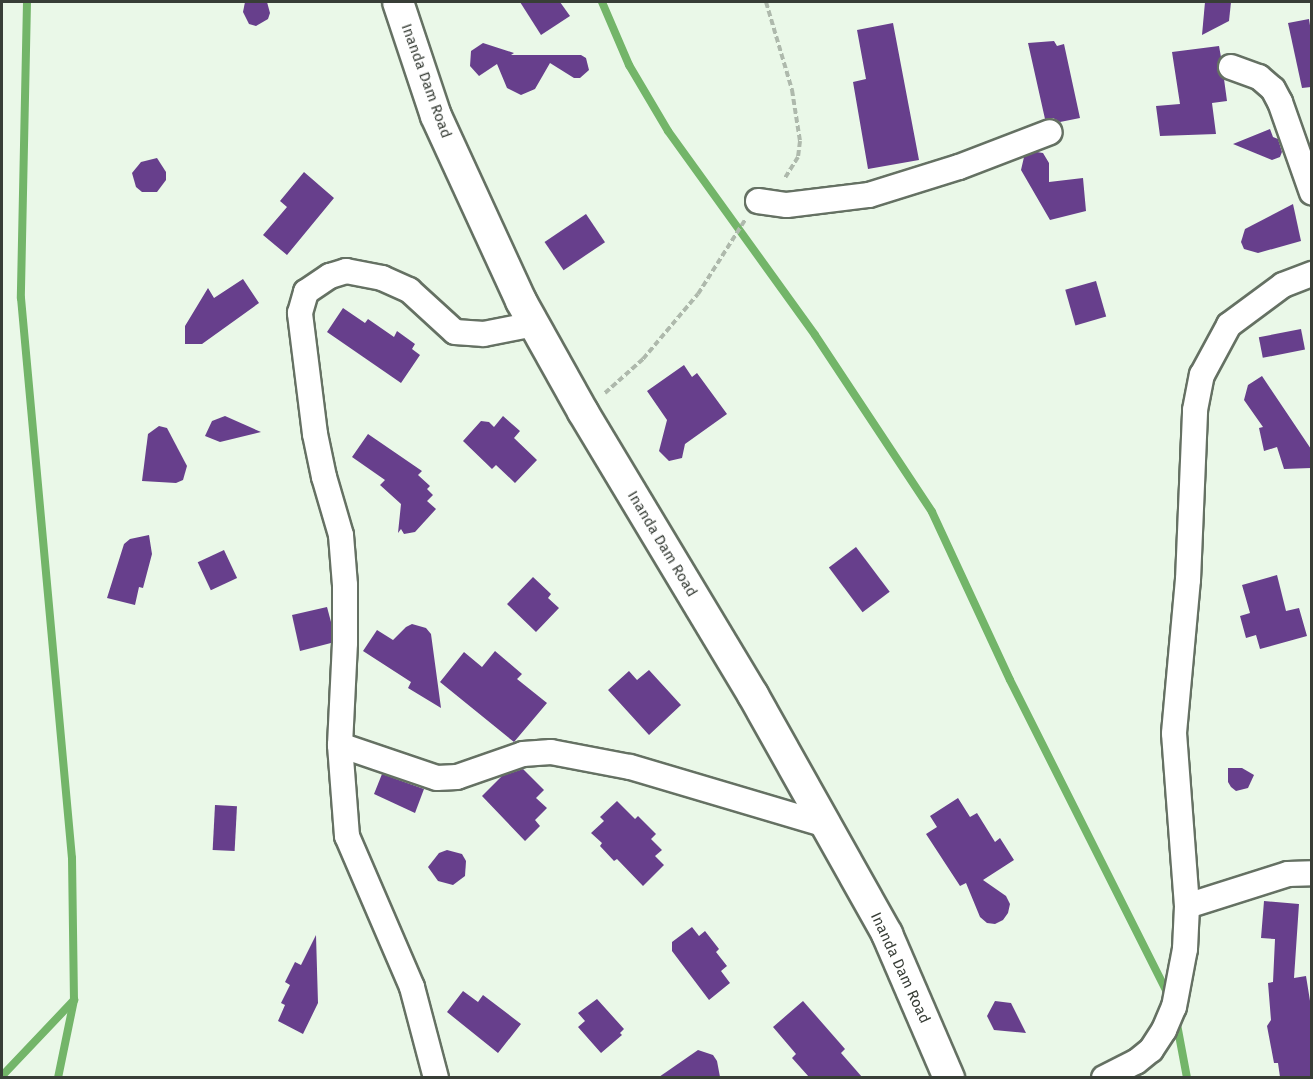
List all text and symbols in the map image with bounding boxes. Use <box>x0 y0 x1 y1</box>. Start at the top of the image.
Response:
street label: Inanda Dam Road <box>397 21 455 141</box>
street label: Inanda Dam Road <box>623 488 701 600</box>
street label: Inanda Dam Road <box>866 910 934 1026</box>

